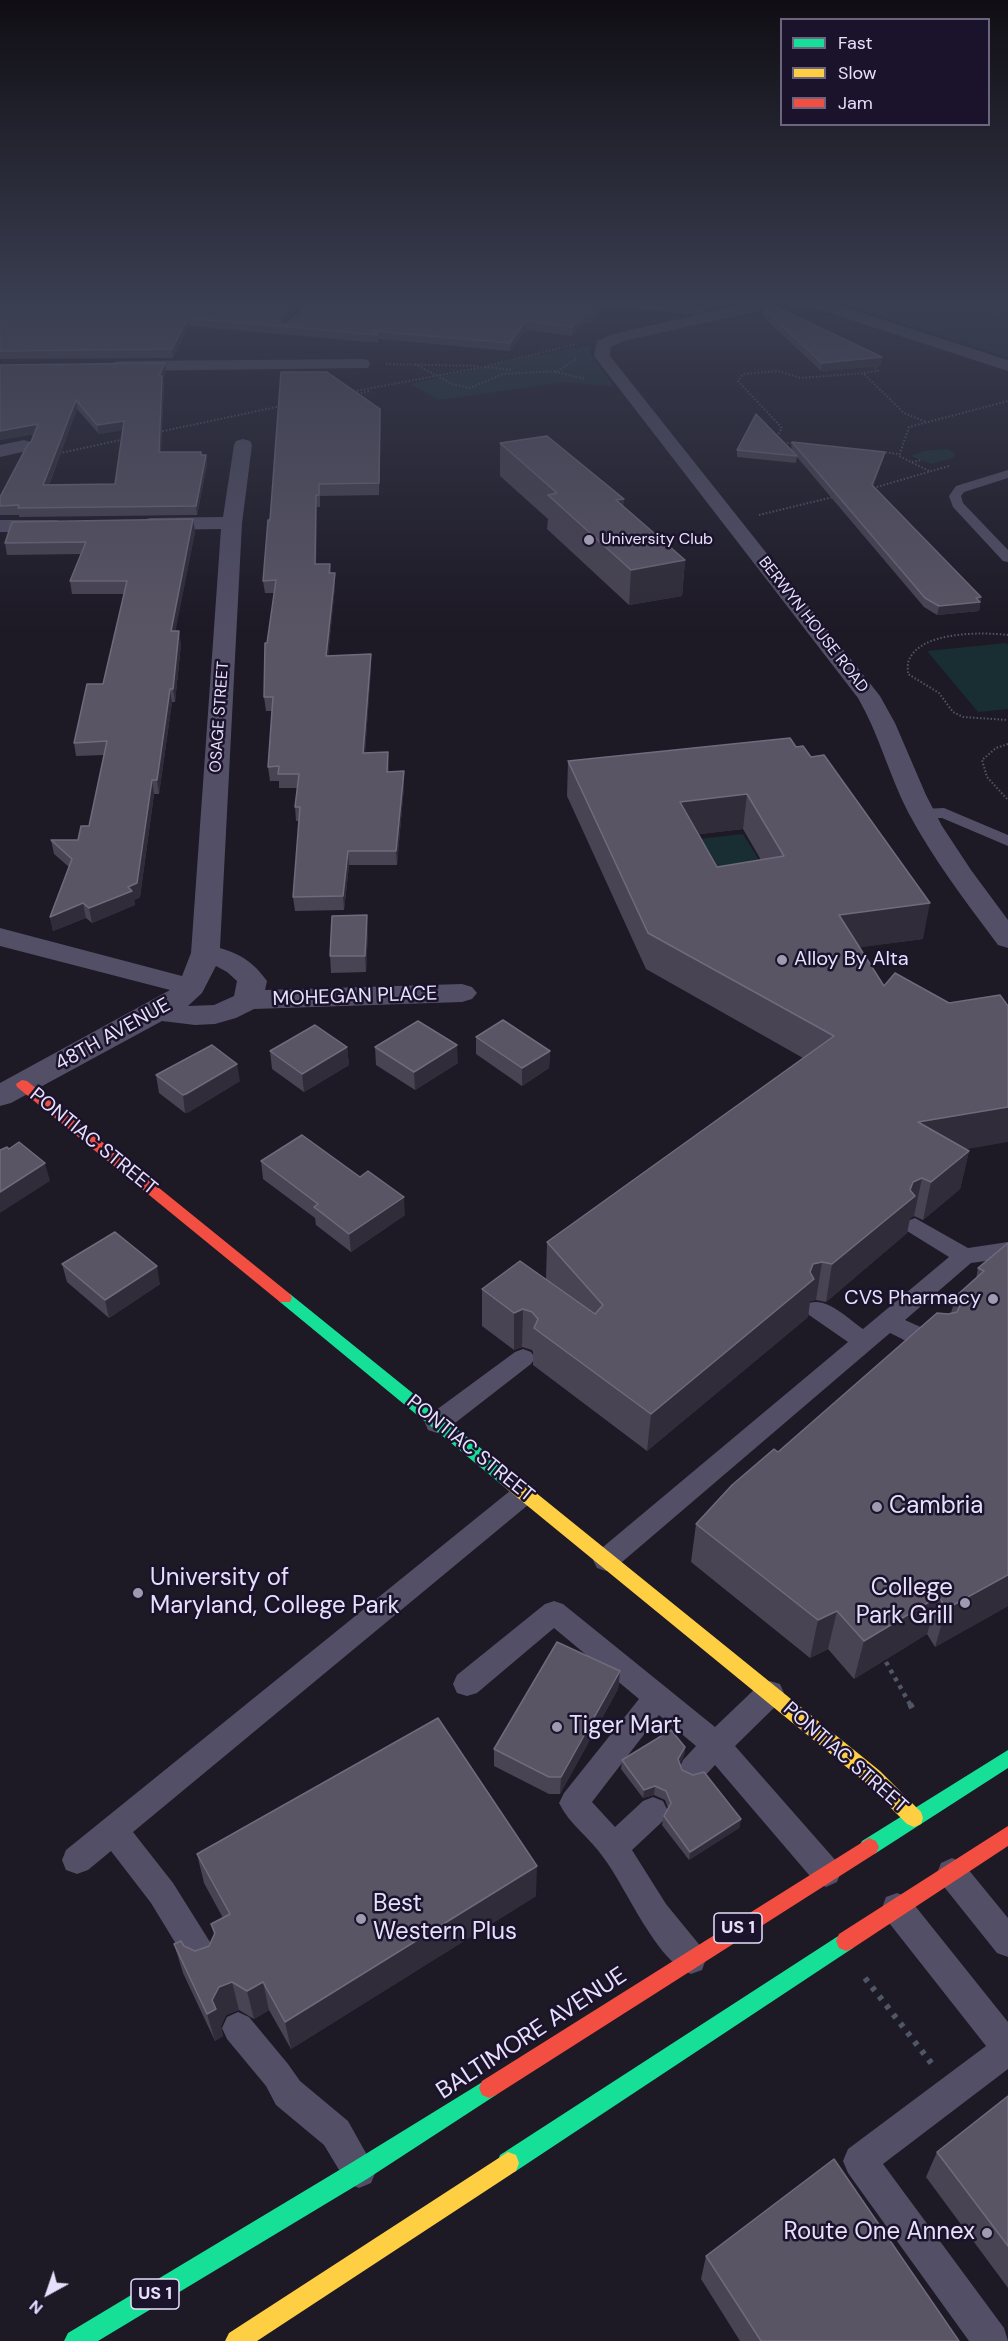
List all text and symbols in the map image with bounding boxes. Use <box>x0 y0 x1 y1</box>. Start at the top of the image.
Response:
legend <box>780 18 990 126</box>
text: Fast <box>838 31 873 55</box>
text: Slow <box>838 61 877 85</box>
text: Jam <box>838 91 873 115</box>
place label: University Club <box>601 530 713 550</box>
marker: University Club <box>582 533 596 547</box>
street label: BERWYN HOUSE ROAD <box>754 553 872 697</box>
street label: OSAGE STREET <box>207 661 233 773</box>
place label: Alloy By Alta <box>794 948 909 972</box>
marker: Alloy By Alta <box>775 953 789 967</box>
street label: MOHEGAN PLACE <box>272 982 438 1012</box>
street label: 48TH AVENUE <box>51 993 175 1077</box>
street label: PONTIAC STREET <box>24 1083 162 1201</box>
place label: CVS Pharmacy <box>844 1287 981 1311</box>
marker: CVS Pharmacy <box>986 1292 1000 1306</box>
street label: PONTIAC STREET <box>401 1390 539 1508</box>
place label: Cambria <box>889 1493 983 1521</box>
marker: Cambria <box>870 1500 884 1514</box>
place label: University of Maryland, College Park <box>150 1565 399 1621</box>
place label: College Park Grill <box>856 1575 953 1631</box>
marker: University of Maryland, College Park <box>131 1586 145 1600</box>
marker: College Park Grill <box>958 1596 972 1610</box>
street label: PONTIAC STREET <box>778 1697 912 1819</box>
place label: Tiger Mart <box>569 1713 682 1741</box>
marker: Tiger Mart <box>550 1720 564 1734</box>
place label: Best Western Plus <box>373 1891 517 1947</box>
marker: Best Western Plus <box>354 1912 368 1926</box>
road number: US 1 <box>714 1913 762 1943</box>
street label: BALTIMORE AVENUE <box>431 1962 633 2106</box>
place label: Route One Annex <box>784 2219 975 2247</box>
marker: Route One Annex <box>980 2226 994 2240</box>
north arrow <box>18 2263 78 2323</box>
road number: US 1 <box>131 2279 179 2309</box>
text: N <box>25 2295 47 2319</box>

